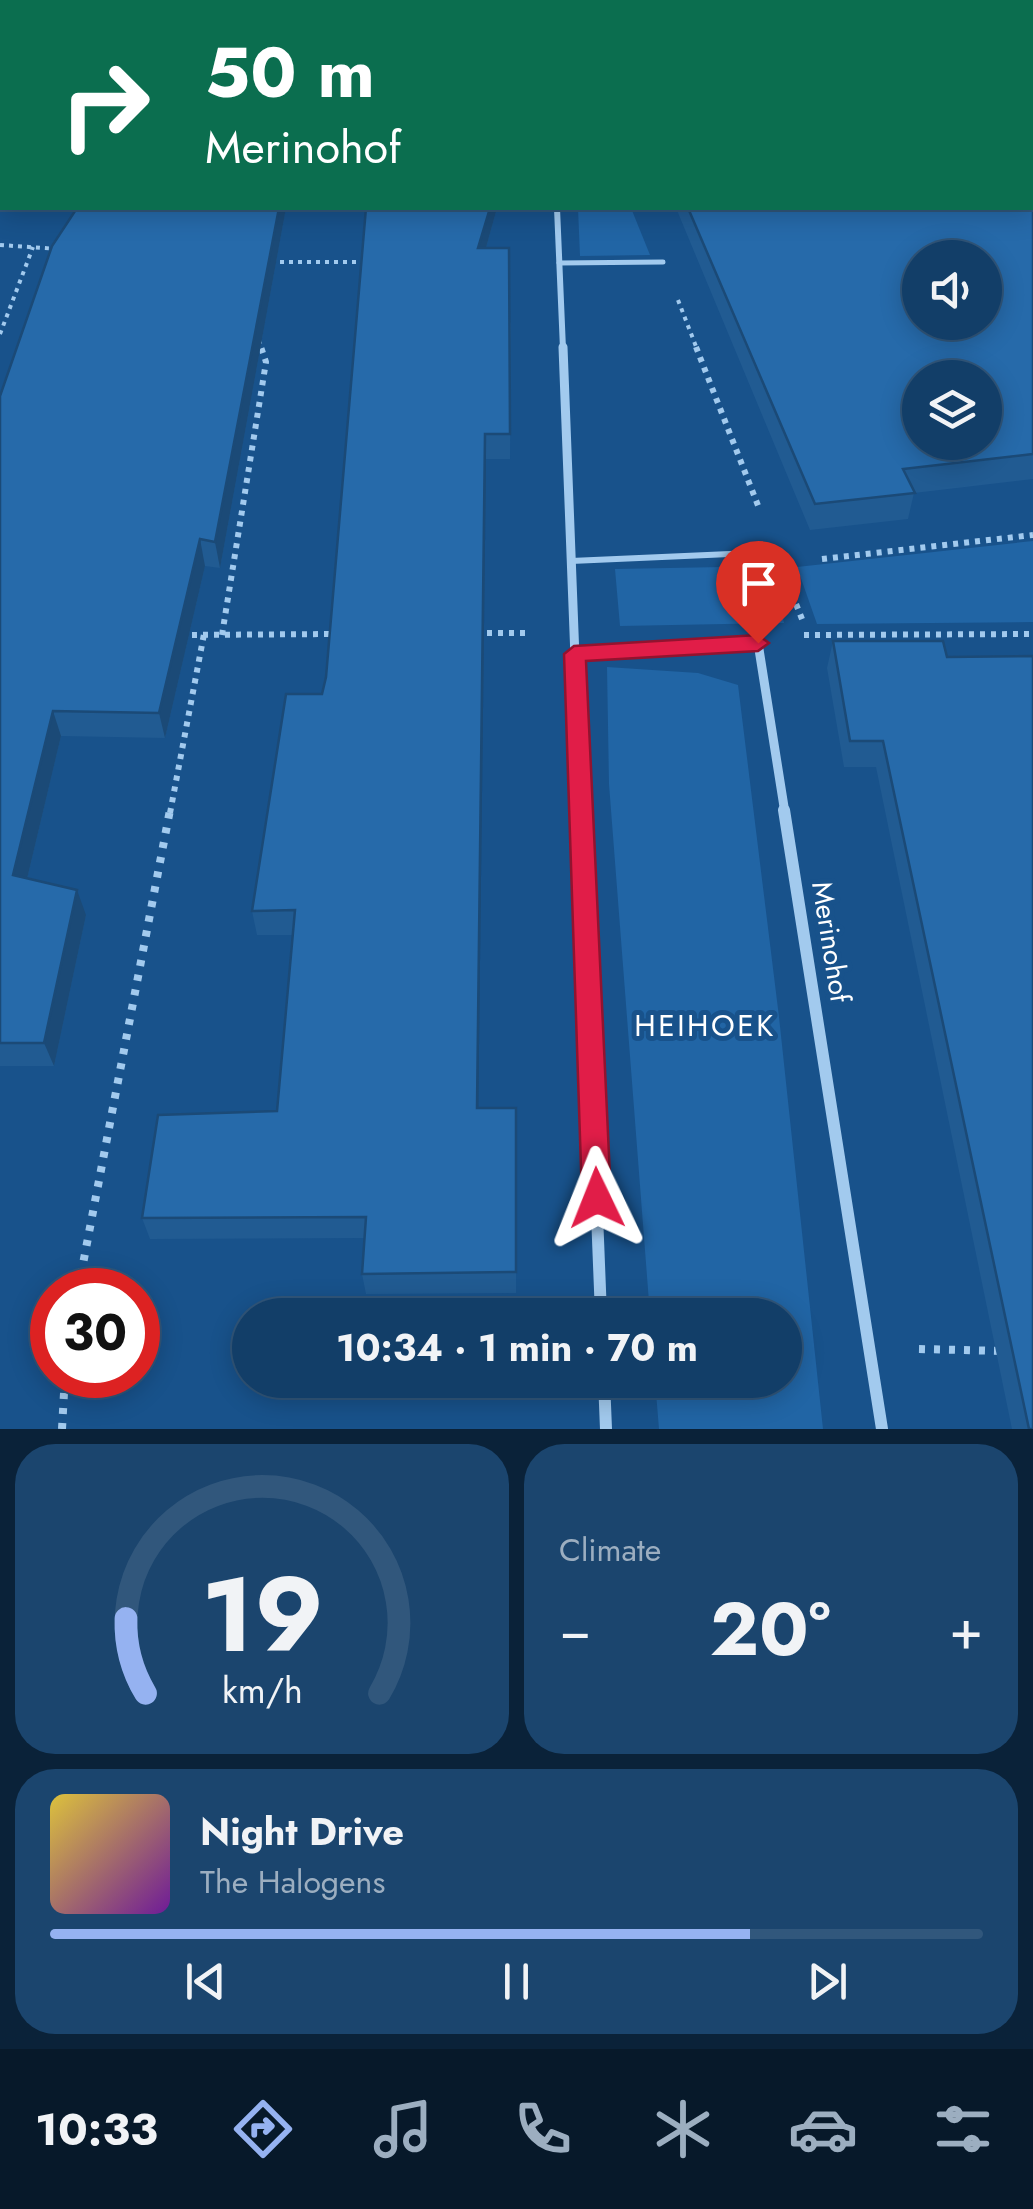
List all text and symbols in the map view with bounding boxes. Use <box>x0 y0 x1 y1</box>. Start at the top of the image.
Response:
text: 50 m <box>205 22 375 123</box>
icon: right <box>40 40 170 170</box>
text: Merinohof <box>205 115 401 180</box>
map controls <box>902 240 1002 460</box>
button: sound <box>902 240 1002 340</box>
button: layers <box>902 360 1002 460</box>
pin <box>716 541 801 644</box>
icon: arrive <box>731 556 786 611</box>
street label: Merinohof <box>801 879 861 1006</box>
district label: HEIHOEK <box>634 1004 776 1047</box>
position arrow <box>545 1146 649 1250</box>
speed limit sign: 30 <box>30 1268 160 1398</box>
text: 10:34 · 1 min · 70 m <box>336 1320 698 1375</box>
text: Climate <box>559 1527 661 1573</box>
text: 19 <box>201 1540 323 1690</box>
text: 20° <box>710 1575 831 1683</box>
text: − <box>559 1590 591 1670</box>
text: + <box>949 1590 983 1670</box>
text: km/h <box>222 1665 302 1716</box>
text: Night Drive <box>200 1804 404 1859</box>
text: The Halogens <box>200 1859 385 1905</box>
icon: previous <box>178 1954 233 2009</box>
icon: pause <box>489 1954 544 2009</box>
icon: next <box>800 1954 855 2009</box>
icon: directions <box>228 2094 298 2164</box>
icon: music <box>368 2094 438 2164</box>
icon: phone <box>508 2094 578 2164</box>
icon: climate <box>648 2094 718 2164</box>
icon: car <box>788 2094 858 2164</box>
icon: filters <box>928 2094 998 2164</box>
text: 10:33 <box>35 2097 158 2162</box>

